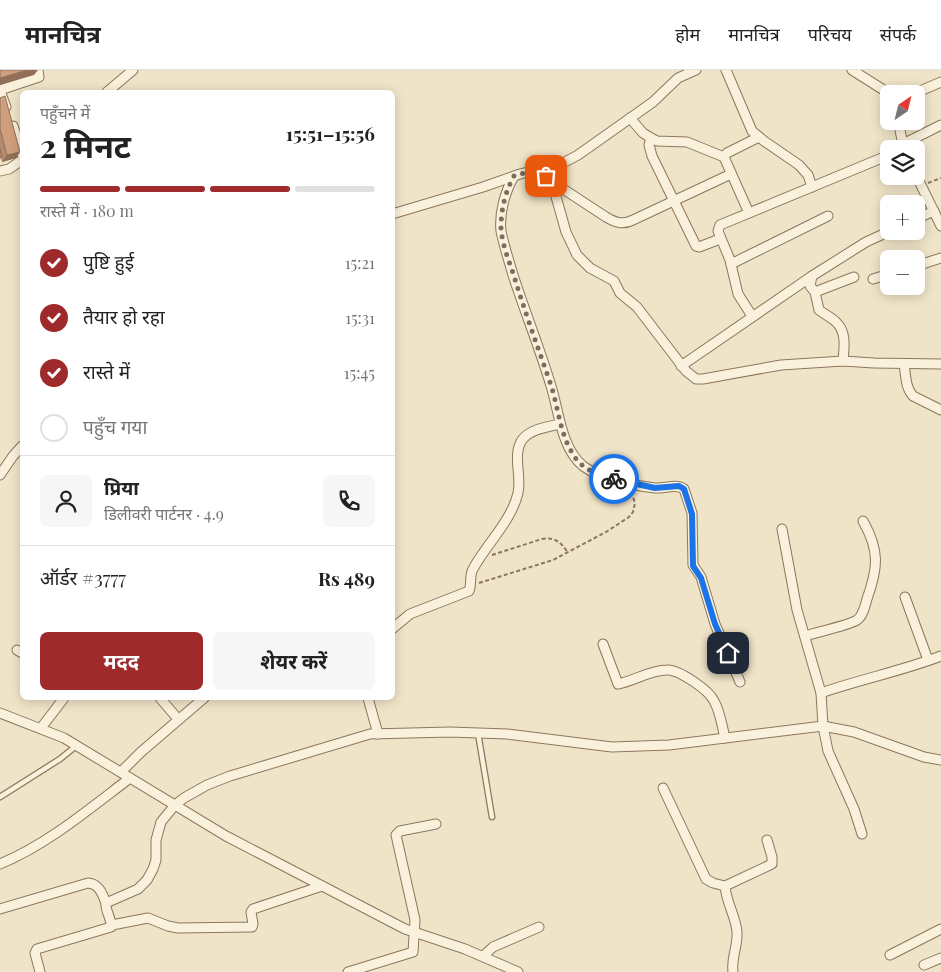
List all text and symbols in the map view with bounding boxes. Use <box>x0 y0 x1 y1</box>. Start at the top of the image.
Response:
text: मानचित्र <box>25 17 101 49</box>
text: होम <box>675 22 700 46</box>
text: मानचित्र <box>728 22 780 46</box>
text: परिचय <box>808 22 852 46</box>
text: संपर्क <box>880 22 916 46</box>
north arrow <box>880 85 925 130</box>
map controls <box>880 85 925 295</box>
text: पहुँचने में <box>40 102 90 123</box>
text: 15:51–15:56 <box>286 120 375 146</box>
text: 2 मिनट <box>40 123 131 166</box>
button: layers <box>880 140 925 185</box>
pin <box>525 155 567 197</box>
icon: bag <box>532 162 560 190</box>
button: + <box>880 195 925 240</box>
text: रास्ते में · 180 m <box>40 200 134 221</box>
text: पुष्टि हुई <box>83 248 134 274</box>
icon: check <box>40 249 68 277</box>
button: − <box>880 250 925 295</box>
text: 15:21 <box>345 252 375 273</box>
text: तैयार हो रहा <box>83 303 165 329</box>
icon: check <box>40 304 68 332</box>
text: 15:31 <box>345 307 375 328</box>
text: रास्ते में <box>83 358 130 384</box>
icon: check <box>40 359 68 387</box>
text: 15:45 <box>344 362 375 383</box>
text: पहुँच गया <box>83 413 147 439</box>
courier <box>589 454 639 504</box>
icon: bike <box>600 465 628 493</box>
text: प्रिया <box>104 474 139 500</box>
button: person <box>40 475 92 527</box>
button: phone <box>323 475 375 527</box>
text: डिलीवरी पार्टनर · 4.9 <box>104 503 224 524</box>
text: ऑर्डर #3777 <box>40 564 126 590</box>
text: Rs 489 <box>318 565 375 591</box>
button: मदद <box>40 632 203 690</box>
button: शेयर करें <box>213 632 375 690</box>
pin <box>707 632 749 674</box>
icon: home <box>714 639 742 667</box>

